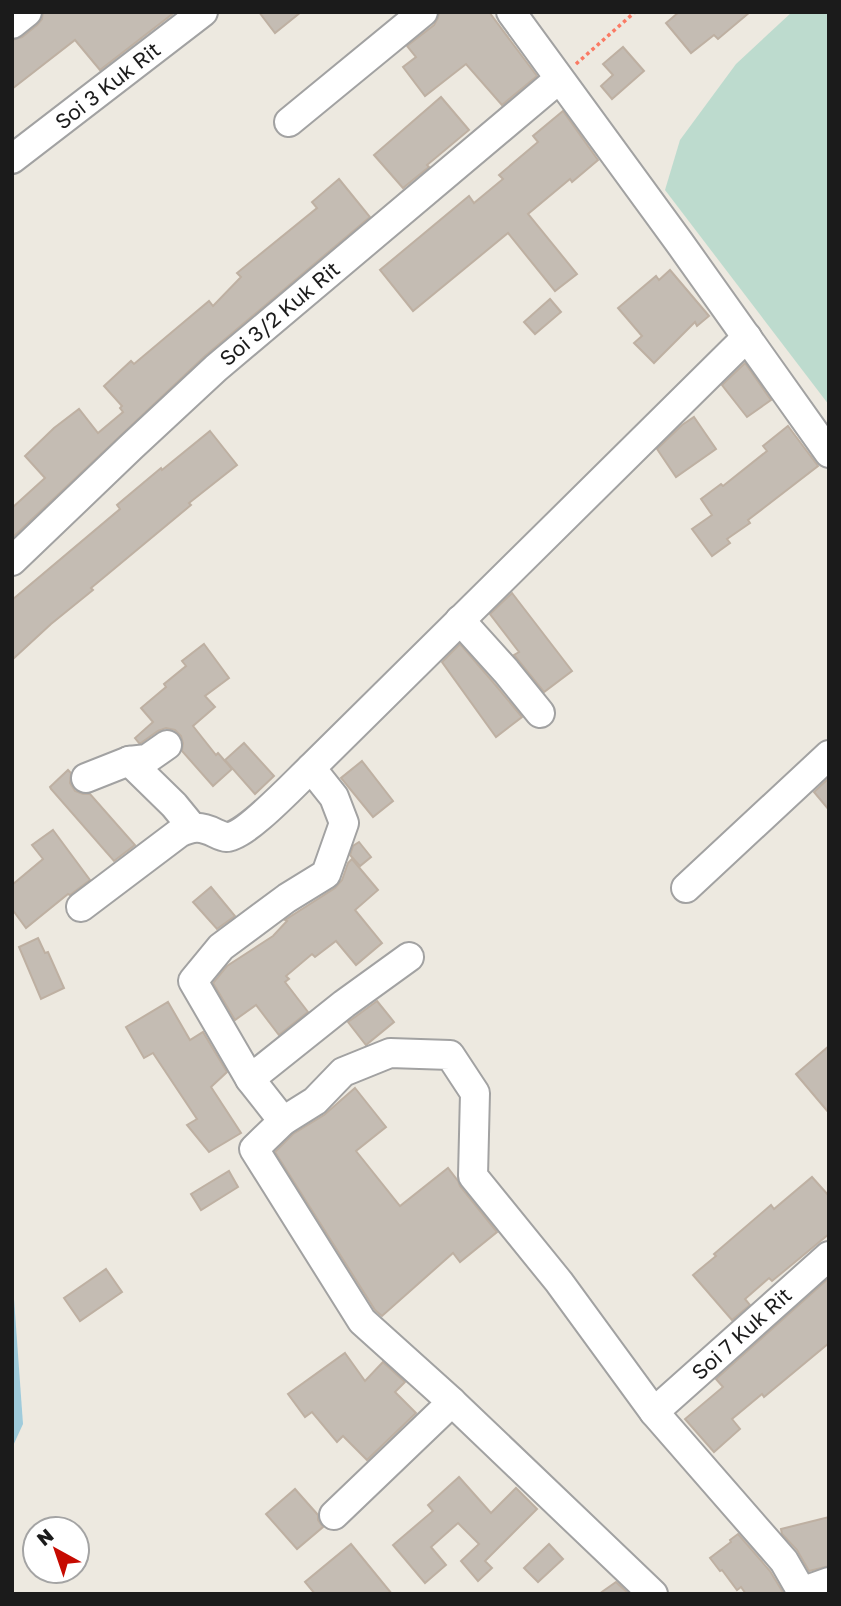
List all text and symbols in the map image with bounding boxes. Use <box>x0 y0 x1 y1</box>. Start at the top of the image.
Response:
street label: Soi 3 Kuk Rit <box>49 36 165 134</box>
street label: Soi 3/2 Kuk Rit <box>214 255 345 371</box>
street label: Soi 7 Kuk Rit <box>686 1282 797 1385</box>
north arrow <box>21 1515 91 1585</box>
text: N <box>32 1523 58 1550</box>

